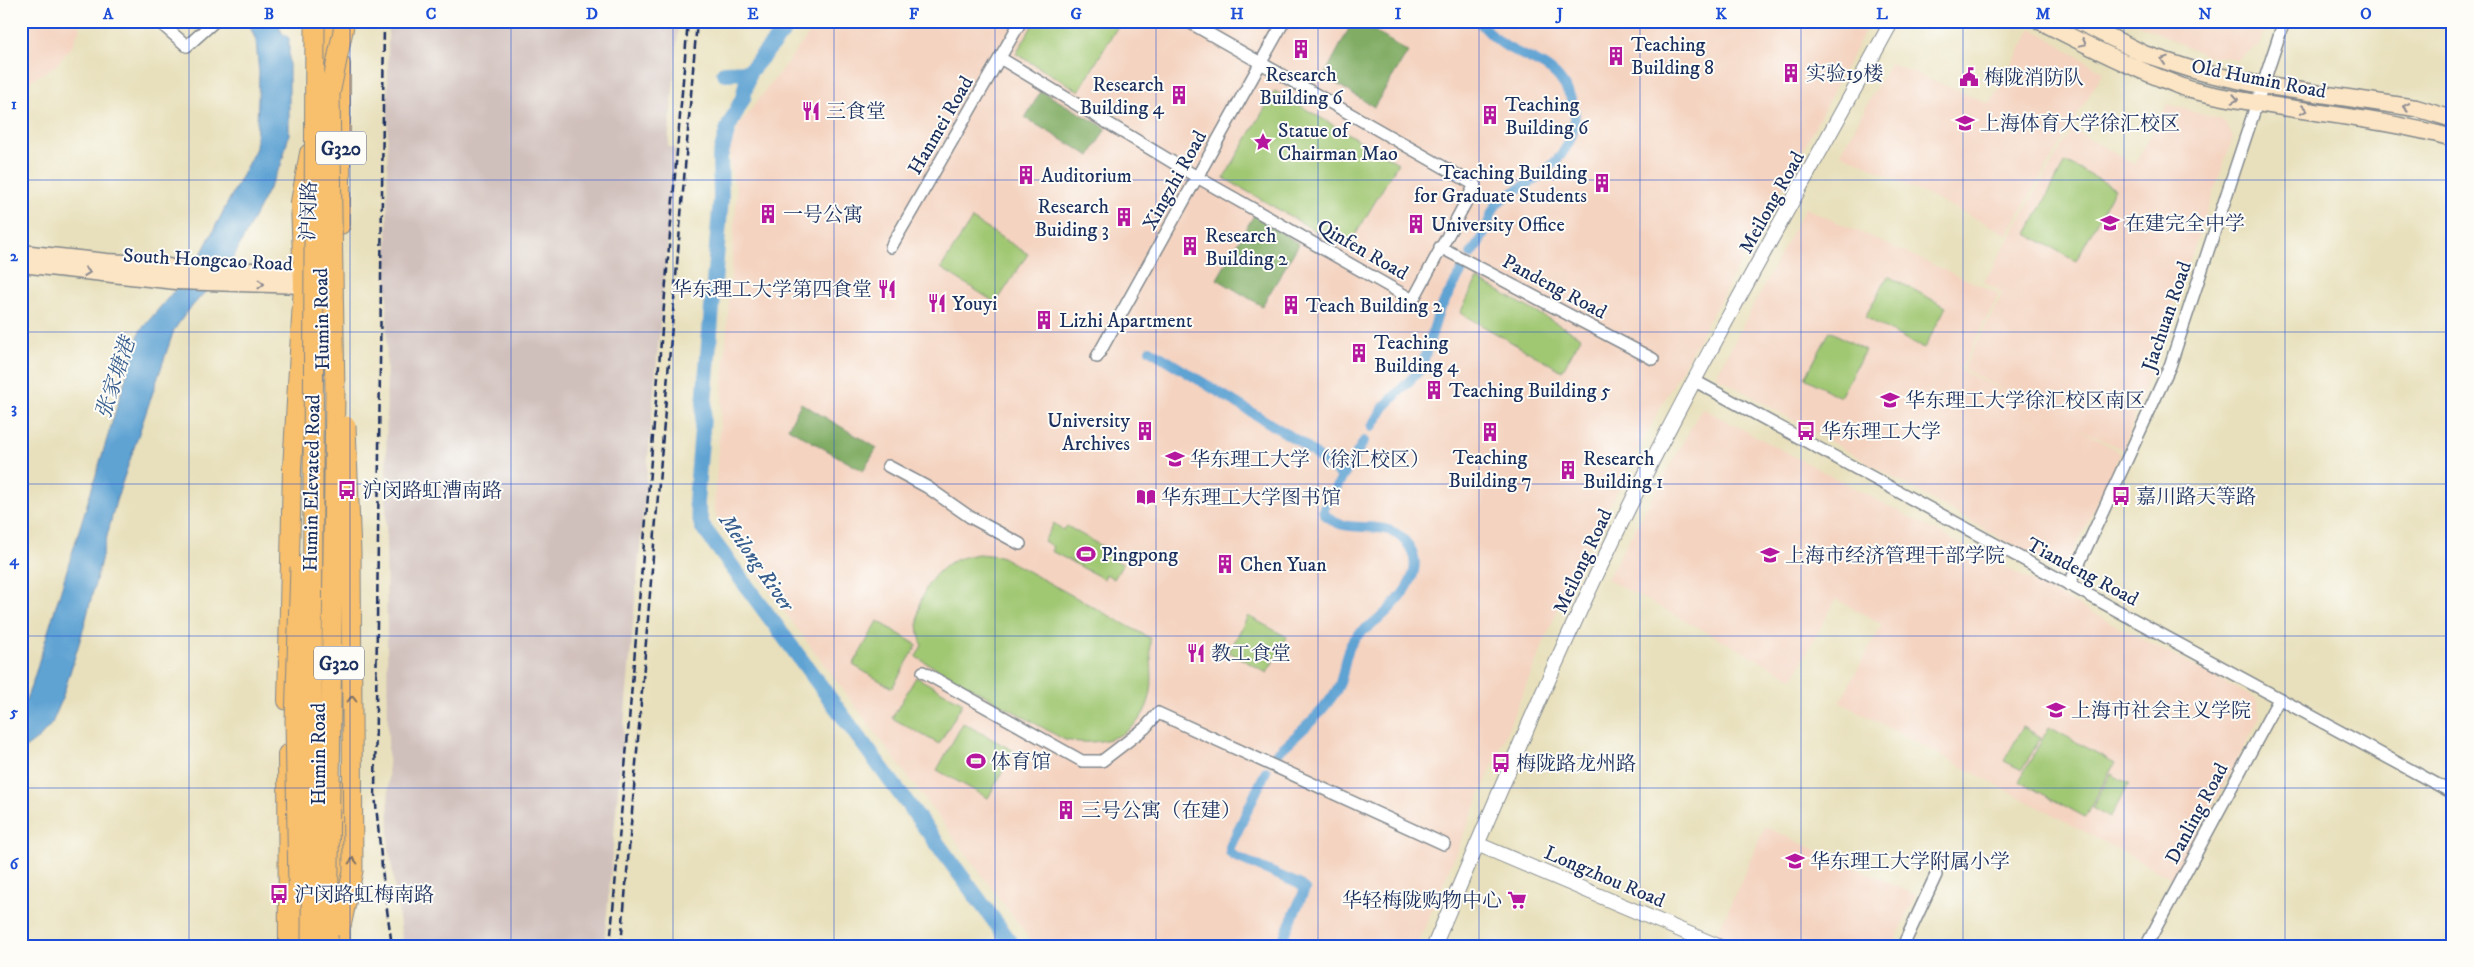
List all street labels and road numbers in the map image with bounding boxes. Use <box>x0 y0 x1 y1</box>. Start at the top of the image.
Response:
street label: Old Humin Road <box>2189 54 2328 105</box>
street label: Hanmei Road <box>903 72 980 180</box>
street label: Xingzhi Road <box>1138 127 1213 235</box>
road number: G320 <box>316 132 366 164</box>
street label: Meilong Road <box>1734 147 1811 258</box>
street label: 沪闵路 <box>296 181 323 241</box>
street label: Qinfen Road <box>1312 214 1412 286</box>
street label: South Hongcao Road <box>122 244 293 277</box>
street label: Pandeng Road <box>1498 249 1611 325</box>
street label: Jiachuan Road <box>2136 258 2198 377</box>
street label: Humin Road <box>309 268 336 370</box>
street label: Humin Elevated Road <box>298 394 327 572</box>
street label: Meilong Road <box>1548 505 1619 618</box>
street label: Tiandeng Road <box>2022 532 2143 612</box>
road number: G320 <box>314 646 364 680</box>
street label: Humin Road <box>307 703 332 805</box>
street label: Danling Road <box>2160 759 2234 869</box>
street label: Longzhou Road <box>1540 841 1668 914</box>

